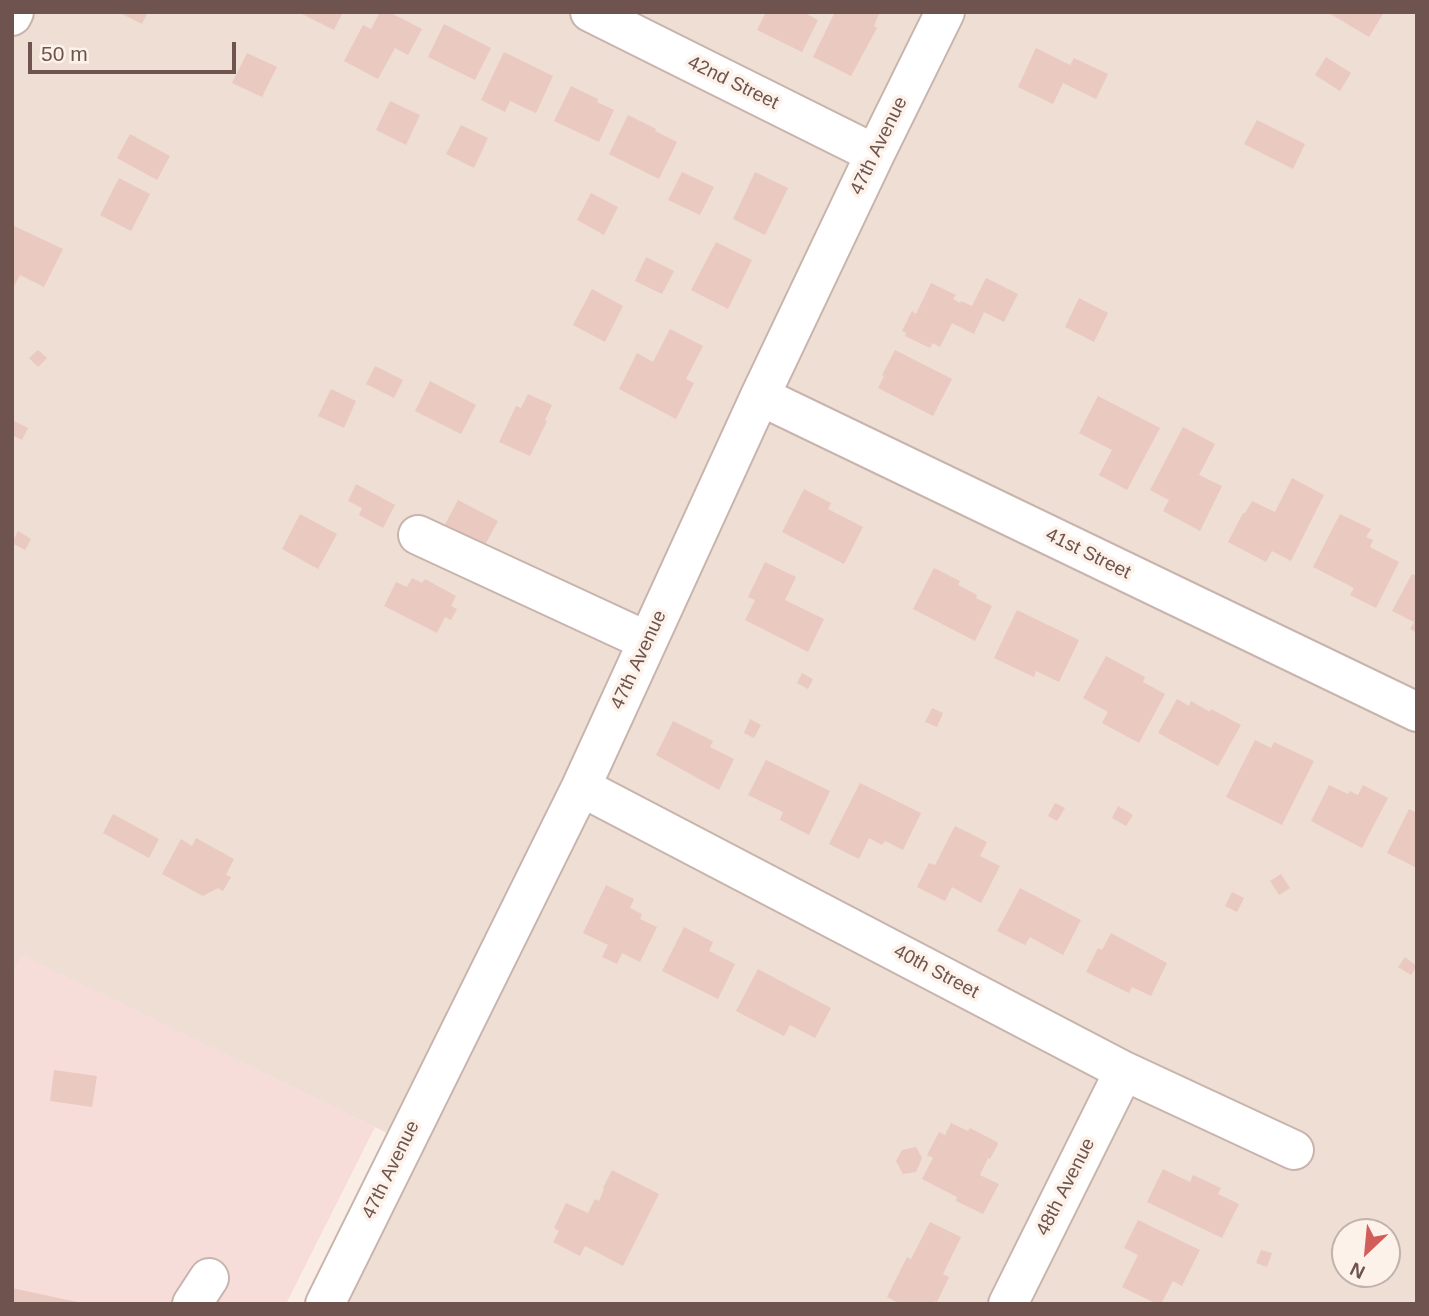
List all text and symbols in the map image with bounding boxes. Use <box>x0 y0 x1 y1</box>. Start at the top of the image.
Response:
scale bar <box>32 28 240 72</box>
text: 50 m <box>41 42 88 65</box>
street label: 42nd Street <box>684 51 782 115</box>
street label: 47th Avenue <box>845 93 913 199</box>
street label: 41st Street <box>1042 524 1134 584</box>
street label: 47th Avenue <box>606 607 672 713</box>
street label: 40th Street <box>890 940 982 1004</box>
street label: 47th Avenue <box>357 1117 425 1223</box>
street label: 48th Avenue <box>1032 1134 1100 1240</box>
north arrow <box>1331 1218 1401 1288</box>
text: N <box>1347 1258 1368 1283</box>

